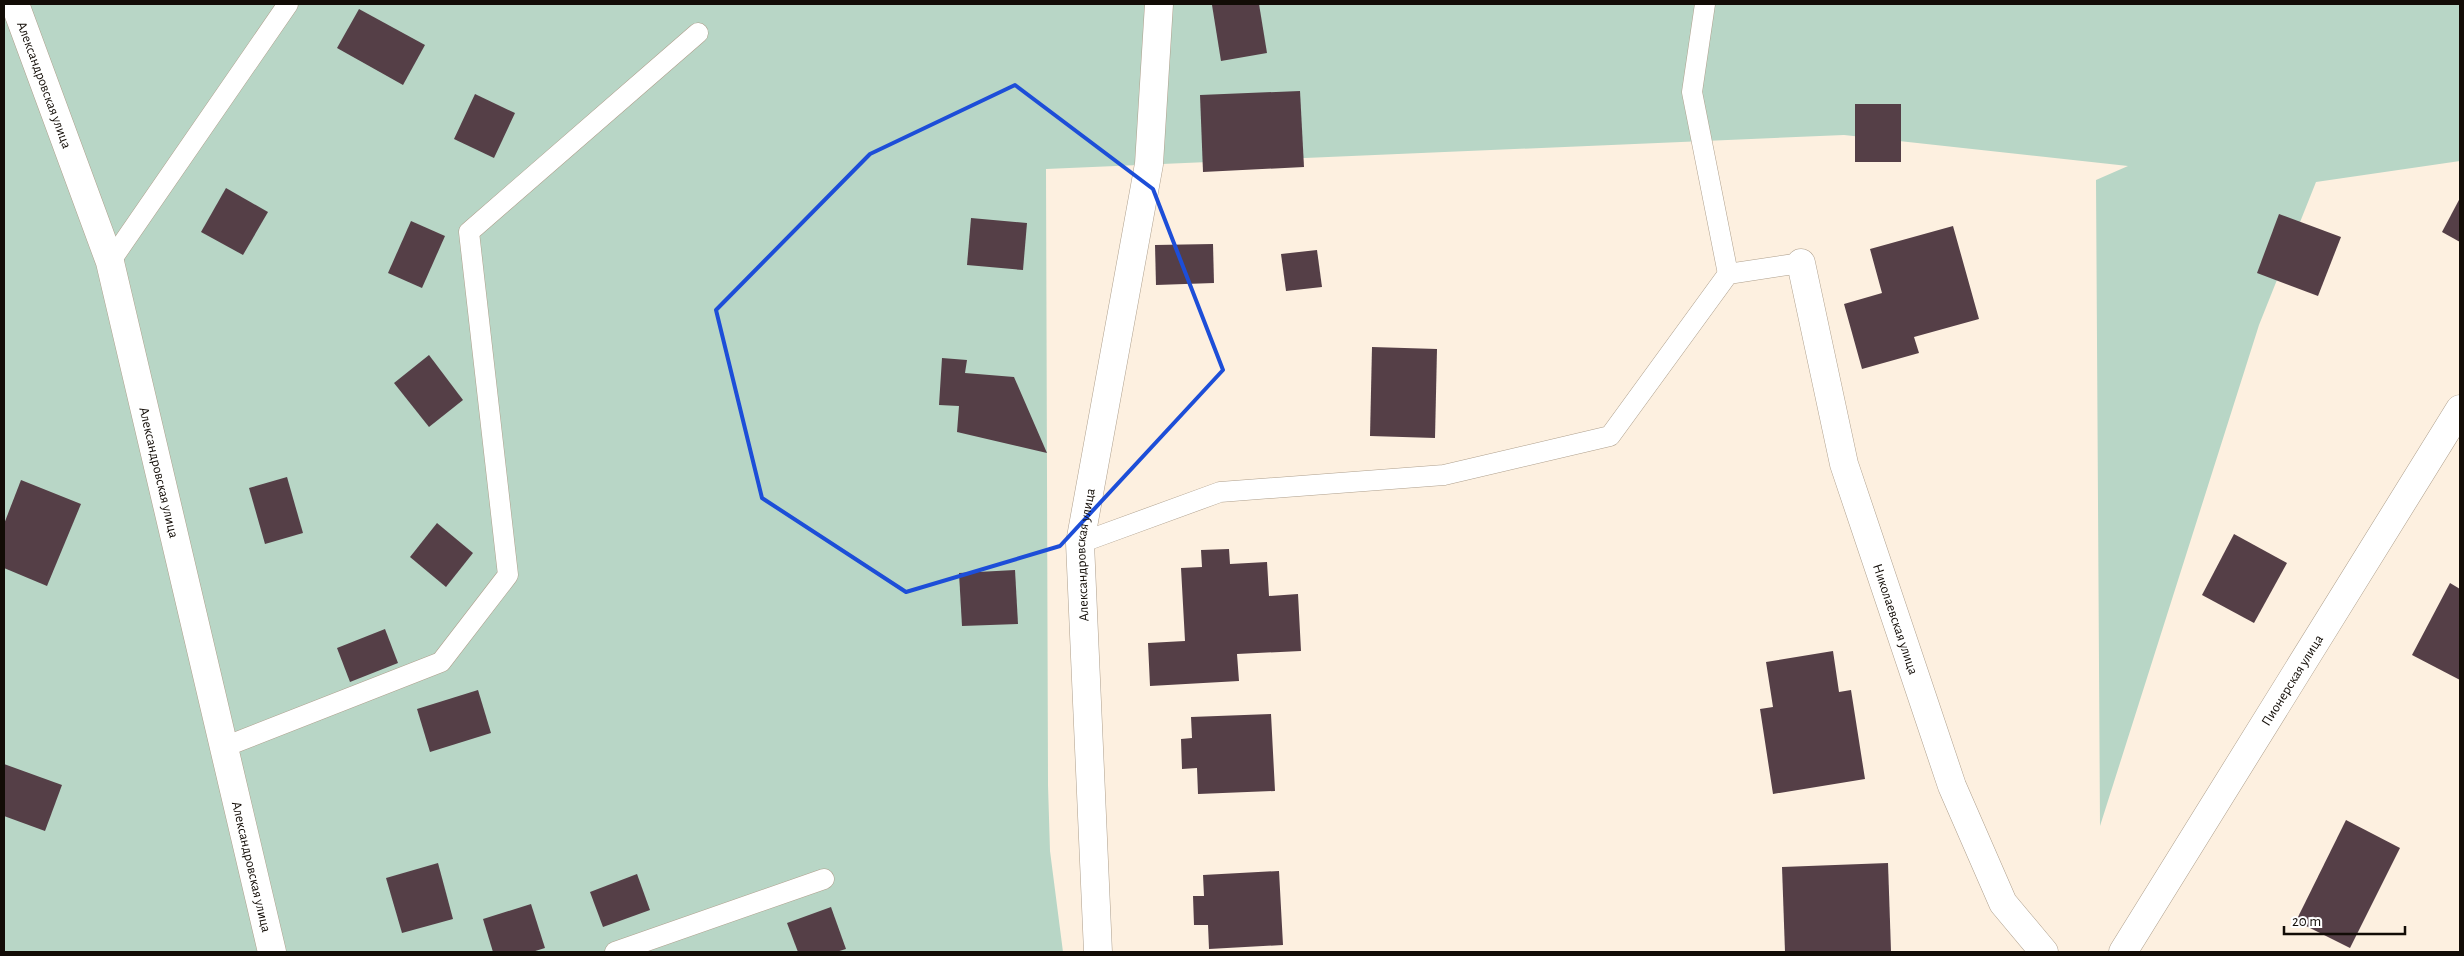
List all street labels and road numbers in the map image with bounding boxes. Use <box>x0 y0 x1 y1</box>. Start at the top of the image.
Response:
street label: Александровская улица <box>14 20 74 151</box>
street label: Александровская улица <box>136 406 181 540</box>
street label: Александровская улица <box>1074 487 1098 622</box>
street label: Николаевская улица <box>1870 562 1920 677</box>
street label: Пионерская улица <box>2259 632 2326 729</box>
street label: Александровская улица <box>229 800 273 934</box>

